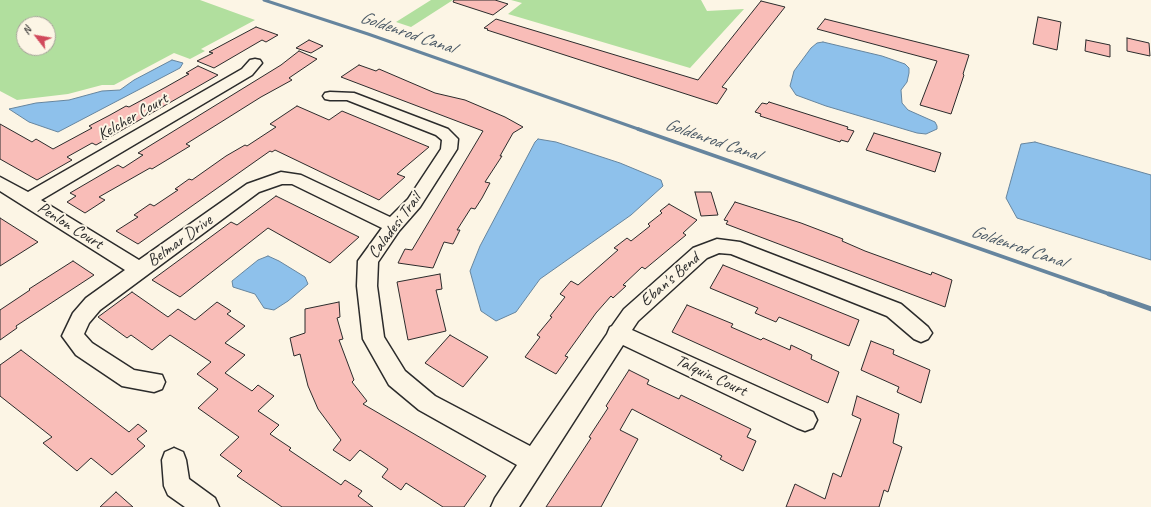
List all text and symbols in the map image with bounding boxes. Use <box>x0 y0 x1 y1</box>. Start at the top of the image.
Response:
water label: Goldenrod Canal <box>357 7 457 59</box>
north arrow <box>16 16 56 56</box>
text: N <box>19 24 34 37</box>
street label: Kelcher Court <box>94 89 172 145</box>
water label: Goldenrod Canal <box>662 114 762 166</box>
street label: Caladesi Trail <box>364 189 426 263</box>
street label: Penlon Court <box>33 198 107 254</box>
street label: Belmar Drive <box>144 211 216 271</box>
water label: Goldenrod Canal <box>968 221 1068 273</box>
street label: Eban's Bend <box>636 249 704 311</box>
street label: Talquin Court <box>672 351 750 401</box>

